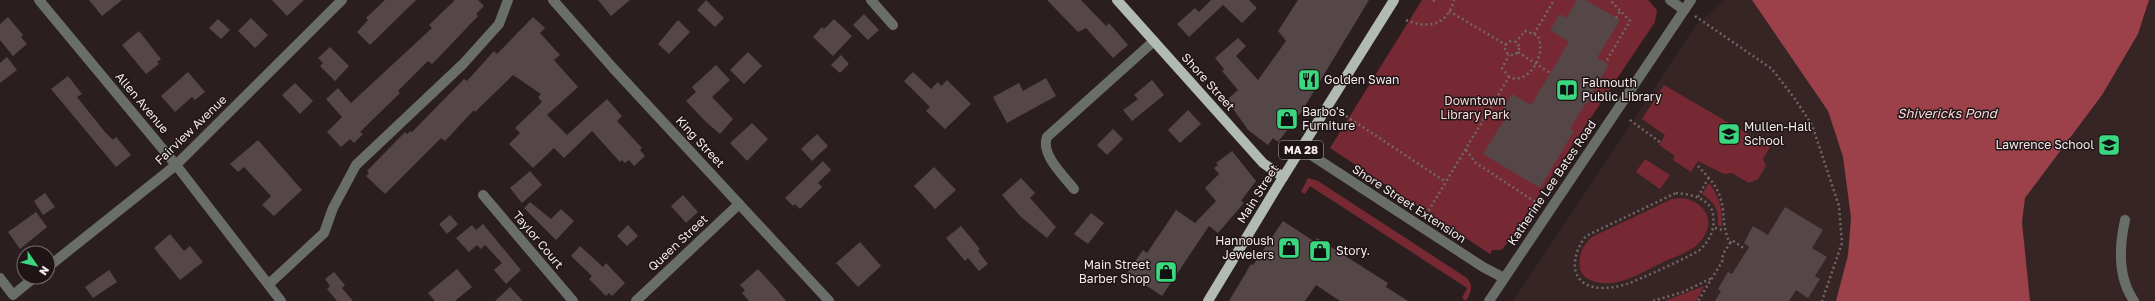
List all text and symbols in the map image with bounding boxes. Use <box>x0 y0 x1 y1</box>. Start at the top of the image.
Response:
street label: Shore Street <box>1179 50 1238 114</box>
restaurant icon: Golden Swan <box>1296 67 1322 93</box>
street label: Allen Avenue <box>113 69 172 136</box>
place label: Golden Swan <box>1324 72 1399 87</box>
place label: Falmouth Public Library <box>1582 75 1662 104</box>
library icon: Falmouth Public Library <box>1554 77 1580 103</box>
street label: Fairview Avenue <box>152 92 230 168</box>
park label: Downtown Library Park <box>1440 93 1510 122</box>
place label: Barbo's Furniture <box>1302 104 1355 133</box>
water label: Shivericks Pond <box>1897 105 1999 121</box>
shop icon: Barbo's Furniture <box>1274 106 1300 132</box>
street label: King Street <box>673 113 728 171</box>
street label: Katherine Lee Bates Road <box>1504 117 1599 248</box>
place label: Mullen-Hall School <box>1744 119 1812 148</box>
school or university icon: Mullen-Hall School <box>1716 121 1742 147</box>
school or university icon: Lawrence School <box>2096 132 2122 158</box>
place label: Lawrence School <box>1995 137 2094 152</box>
road number: MA 28 <box>1279 141 1323 159</box>
street label: Shore Street Extension <box>1350 161 1469 246</box>
street label: Main Street <box>1234 162 1282 226</box>
street label: Taylor Court <box>510 208 567 272</box>
street label: Queen Street <box>645 211 711 274</box>
place label: Hannoush Jewelers <box>1215 233 1274 262</box>
shop icon: Hannoush Jewelers <box>1276 235 1302 261</box>
shop icon: Story. <box>1307 238 1333 264</box>
place label: Story. <box>1336 243 1370 258</box>
north arrow <box>16 245 56 285</box>
place label: Main Street Barber Shop <box>1079 257 1150 286</box>
shop icon: Main Street Barber Shop <box>1153 259 1179 285</box>
text: N <box>37 264 52 278</box>

